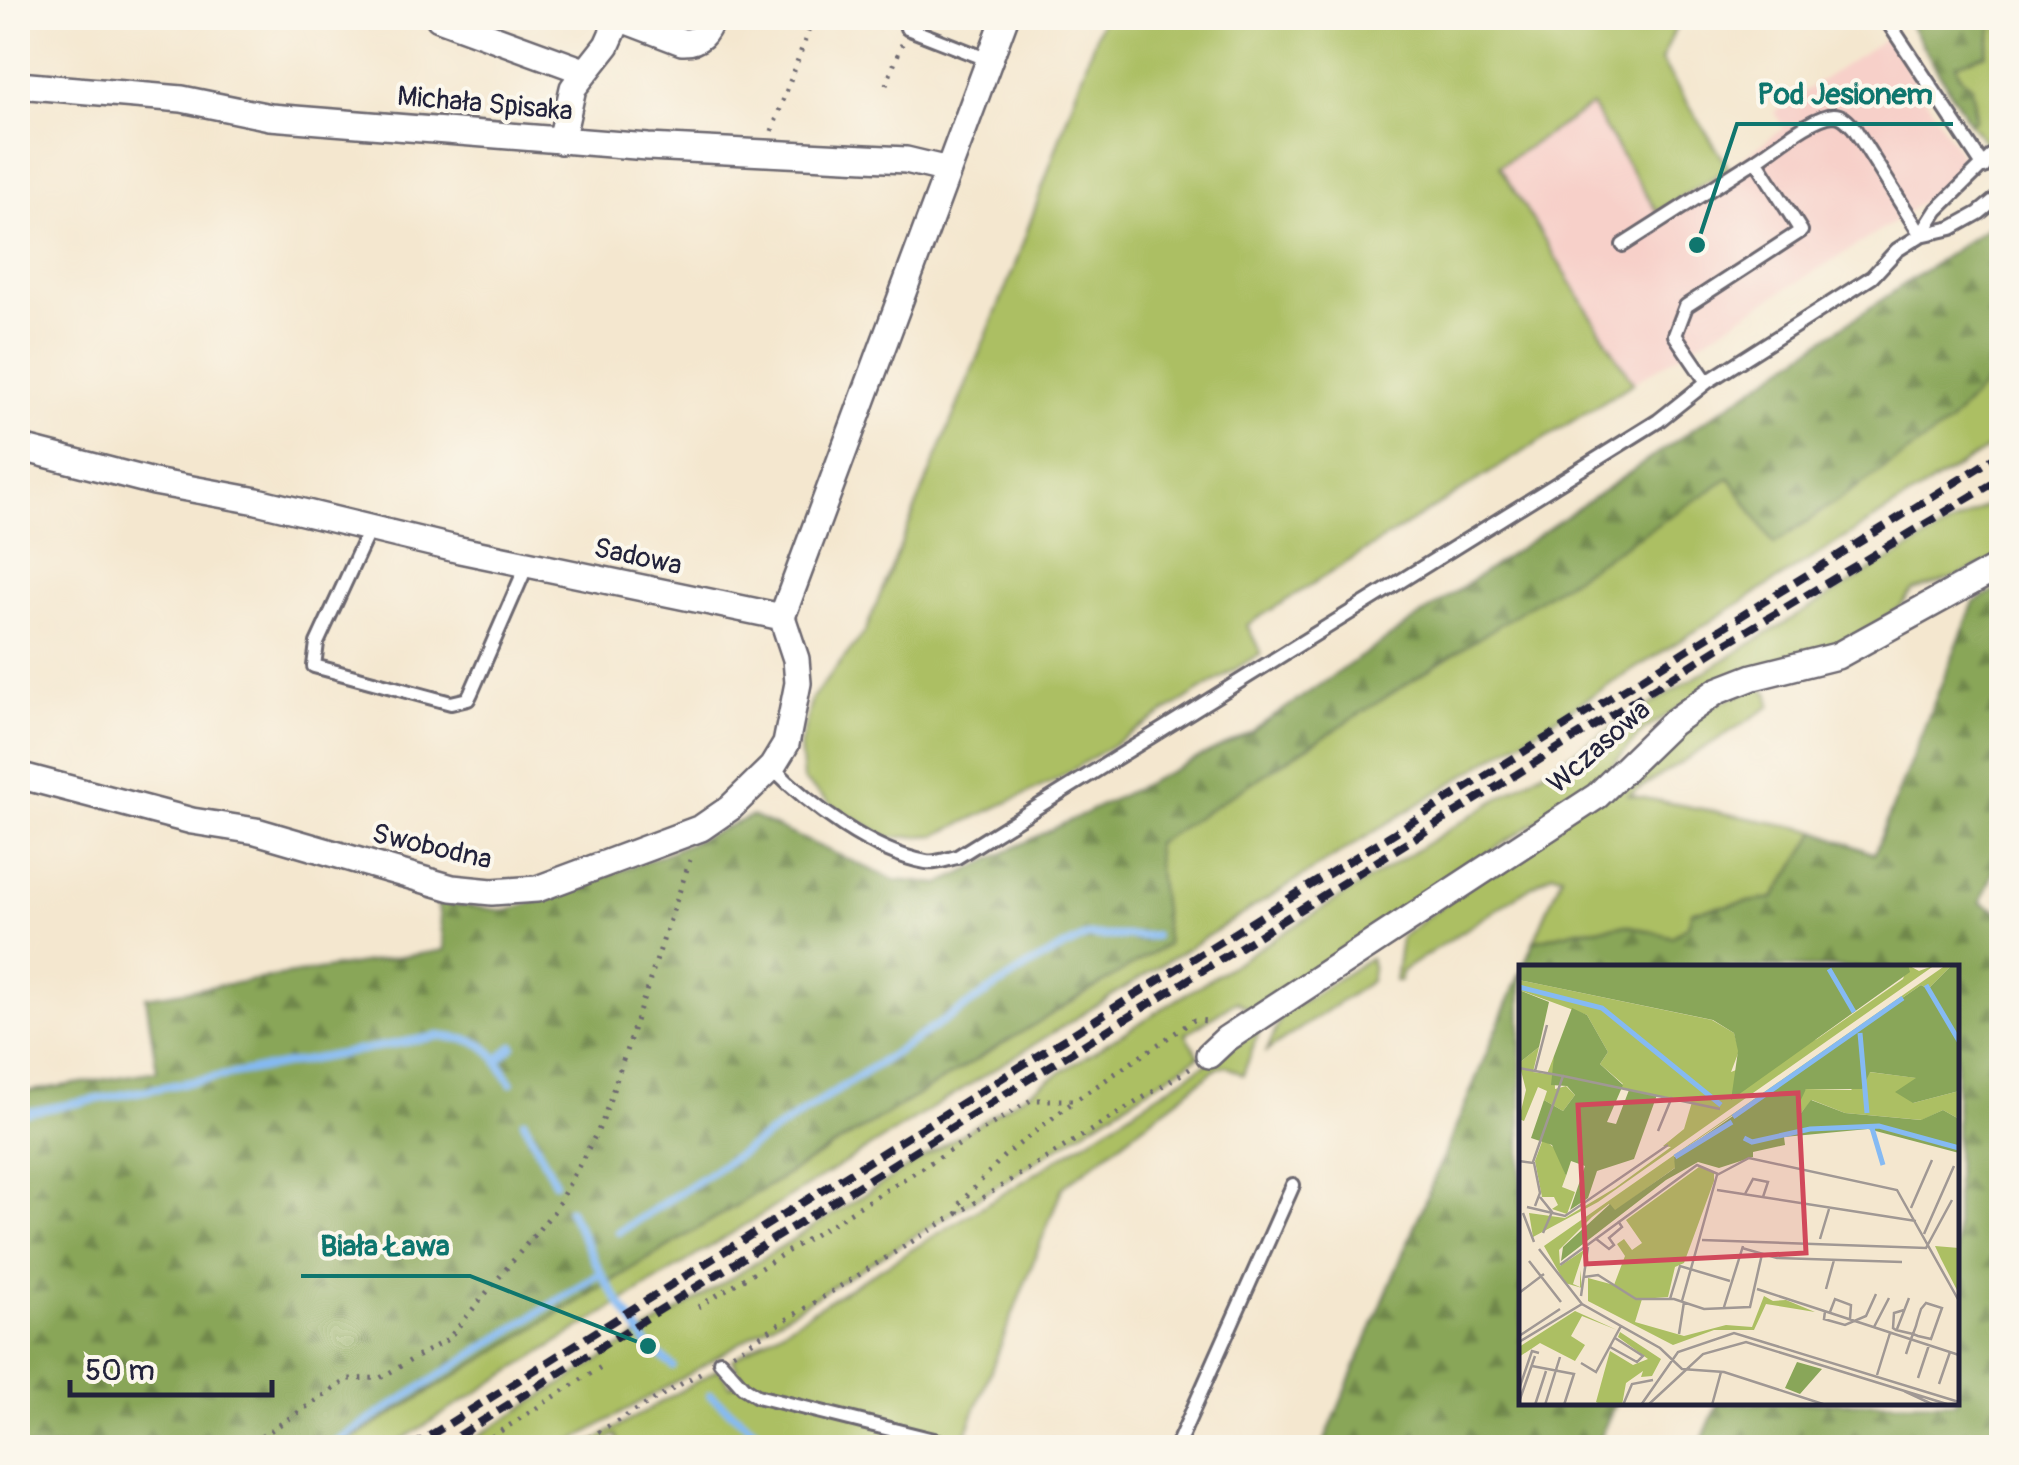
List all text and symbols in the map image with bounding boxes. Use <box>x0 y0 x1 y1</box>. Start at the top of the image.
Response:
callout: Pod Jesionem <box>1737 64 1953 124</box>
text: Pod Jesionem <box>1757 76 1933 113</box>
street label: Michała Spisaka <box>396 79 574 129</box>
street label: Sadowa <box>591 531 685 583</box>
street label: Wczasowa <box>1540 693 1658 801</box>
street label: Swobodna <box>369 816 495 878</box>
inset map <box>1519 965 1959 1405</box>
callout: Biała Ława <box>301 1216 470 1276</box>
text: Biała Ława <box>320 1228 450 1265</box>
scale bar <box>70 1335 272 1397</box>
text: 50 m <box>85 1352 155 1389</box>

